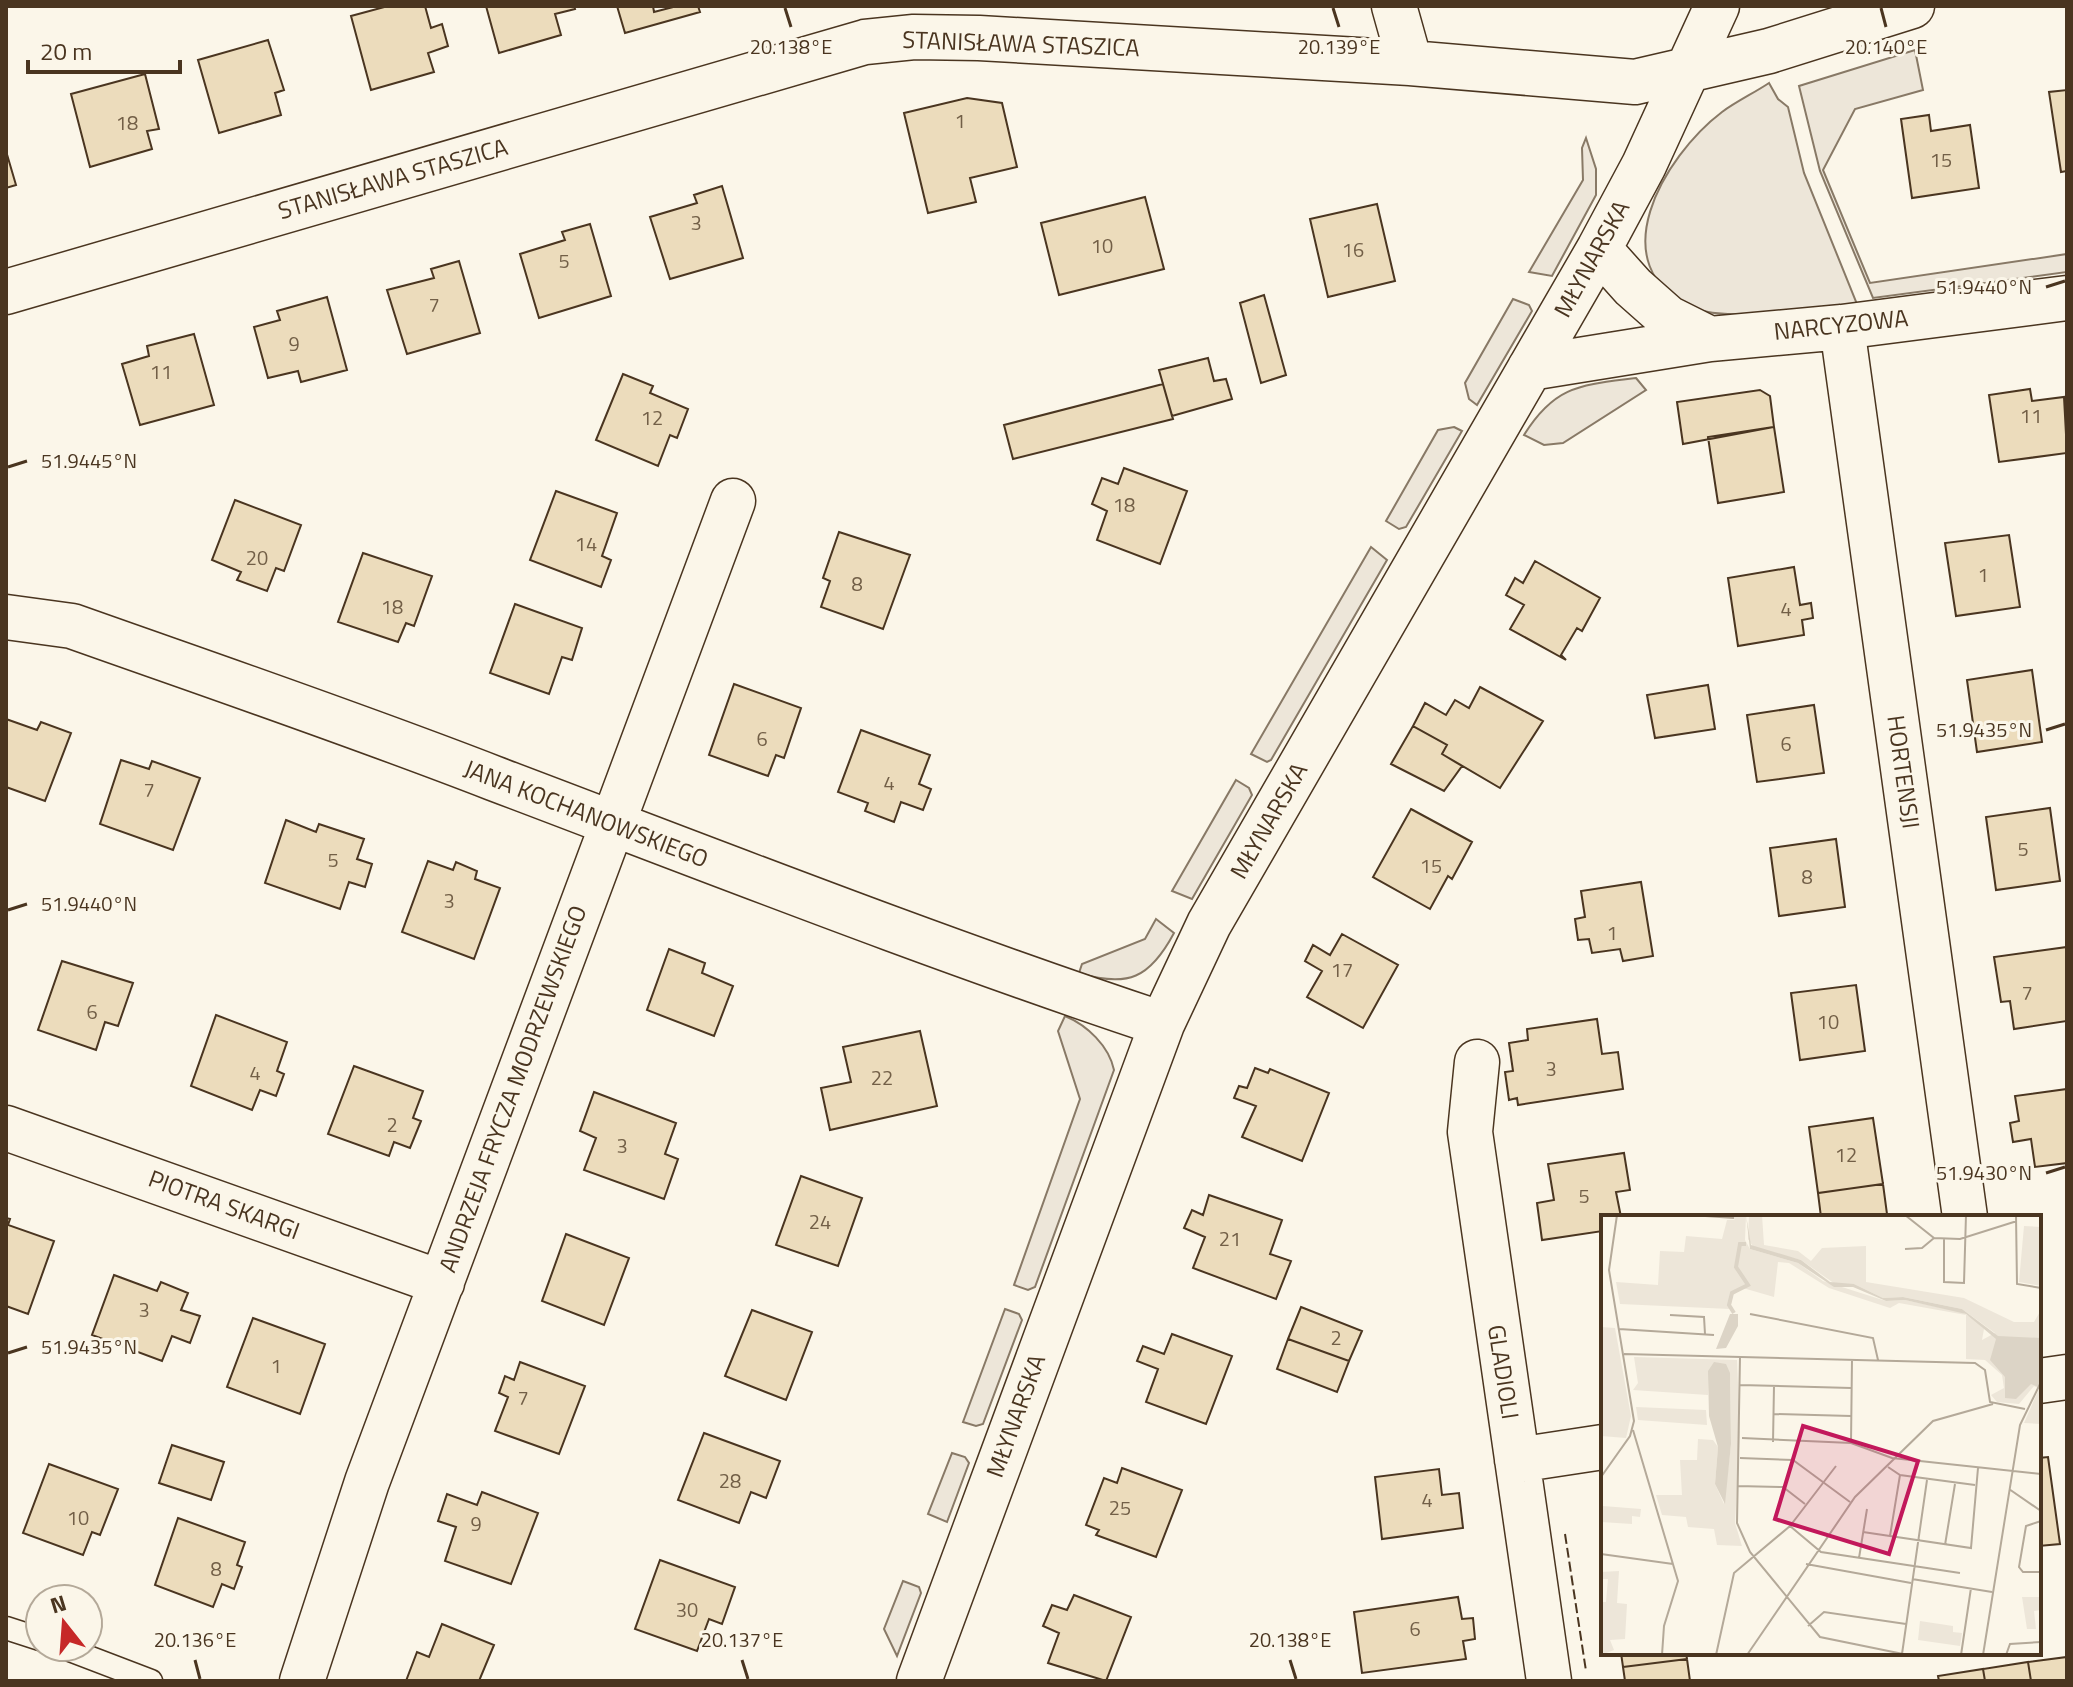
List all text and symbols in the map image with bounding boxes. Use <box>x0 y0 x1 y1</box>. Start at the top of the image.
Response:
street label: STANISŁAWA STASZICA <box>902 21 1140 65</box>
scale bar <box>28 24 180 74</box>
text: 20.138°E <box>750 31 832 62</box>
text: 20.139°E <box>1298 31 1380 62</box>
text: 20.140°E <box>1845 31 1927 62</box>
text: 20 m <box>40 33 92 69</box>
house number: 1 <box>954 105 966 136</box>
house number: 18 <box>116 107 138 138</box>
street label: STANISŁAWA STASZICA <box>274 128 512 228</box>
house number: 15 <box>1930 144 1952 175</box>
street label: MŁYNARSKA <box>1544 193 1638 324</box>
house number: 3 <box>690 207 702 238</box>
house number: 10 <box>1091 230 1113 261</box>
house number: 16 <box>1342 234 1364 265</box>
house number: 5 <box>558 245 570 276</box>
text: 51.9440°N <box>1936 271 2032 302</box>
house number: 7 <box>428 289 440 320</box>
street label: NARCYZOWA <box>1772 299 1910 349</box>
house number: 9 <box>288 328 300 359</box>
house number: 11 <box>150 356 172 387</box>
house number: 11 <box>2020 400 2042 431</box>
house number: 12 <box>641 402 663 433</box>
text: 51.9445°N <box>41 445 137 476</box>
house number: 18 <box>1113 489 1135 520</box>
house number: 14 <box>575 528 597 559</box>
house number: 20 <box>246 542 268 573</box>
house number: 1 <box>1977 559 1989 590</box>
house number: 8 <box>851 568 863 599</box>
house number: 18 <box>381 591 403 622</box>
house number: 4 <box>1780 593 1792 624</box>
street label: HORTENSJI <box>1878 713 1930 831</box>
text: 51.9435°N <box>1936 714 2032 745</box>
house number: 6 <box>756 723 768 754</box>
house number: 6 <box>1780 728 1792 759</box>
street label: JANA KOCHANOWSKIEGO <box>459 750 714 876</box>
street label: MŁYNARSKA <box>1220 756 1316 885</box>
house number: 4 <box>883 767 895 798</box>
house number: 7 <box>143 774 155 805</box>
house number: 5 <box>2017 833 2029 864</box>
house number: 5 <box>327 844 339 875</box>
house number: 15 <box>1420 850 1442 881</box>
house number: 8 <box>1801 861 1813 892</box>
house number: 3 <box>443 885 455 916</box>
text: 51.9440°N <box>41 888 137 919</box>
street label: ANDRZEJA FRYCZA MODRZEWSKIEGO <box>429 900 595 1277</box>
house number: 1 <box>1606 917 1618 948</box>
house number: 17 <box>1331 954 1353 985</box>
house number: 7 <box>2021 977 2033 1008</box>
house number: 6 <box>86 996 98 1027</box>
house number: 10 <box>1817 1006 1839 1037</box>
house number: 3 <box>1545 1053 1557 1084</box>
house number: 4 <box>249 1057 261 1088</box>
house number: 22 <box>871 1062 893 1093</box>
house number: 2 <box>386 1109 398 1140</box>
house number: 3 <box>616 1130 628 1161</box>
house number: 12 <box>1835 1139 1857 1170</box>
text: 51.9430°N <box>1936 1157 2032 1188</box>
street label: PIOTRA SKARGI <box>144 1160 305 1248</box>
house number: 5 <box>1578 1180 1590 1211</box>
house number: 24 <box>809 1206 831 1237</box>
inset map <box>1601 1215 2041 1655</box>
house number: 21 <box>1219 1223 1241 1254</box>
house number: 3 <box>138 1294 150 1325</box>
house number: 2 <box>1330 1322 1342 1353</box>
street label: GLADIOLI <box>1479 1322 1529 1422</box>
text: 51.9435°N <box>41 1331 137 1362</box>
street label: MŁYNARSKA <box>976 1349 1054 1482</box>
house number: 1 <box>270 1350 282 1381</box>
house number: 7 <box>517 1382 529 1413</box>
house number: 28 <box>719 1465 741 1496</box>
house number: 4 <box>1421 1484 1433 1515</box>
house number: 25 <box>1109 1492 1131 1523</box>
house number: 10 <box>67 1502 89 1533</box>
house number: 9 <box>470 1508 482 1539</box>
house number: 8 <box>210 1553 222 1584</box>
north arrow <box>24 1583 104 1663</box>
text: N <box>46 1585 70 1622</box>
house number: 30 <box>676 1594 698 1625</box>
house number: 6 <box>1409 1613 1421 1644</box>
text: 20.136°E <box>154 1624 236 1655</box>
text: 20.137°E <box>701 1624 783 1655</box>
text: 20.138°E <box>1249 1624 1331 1655</box>

